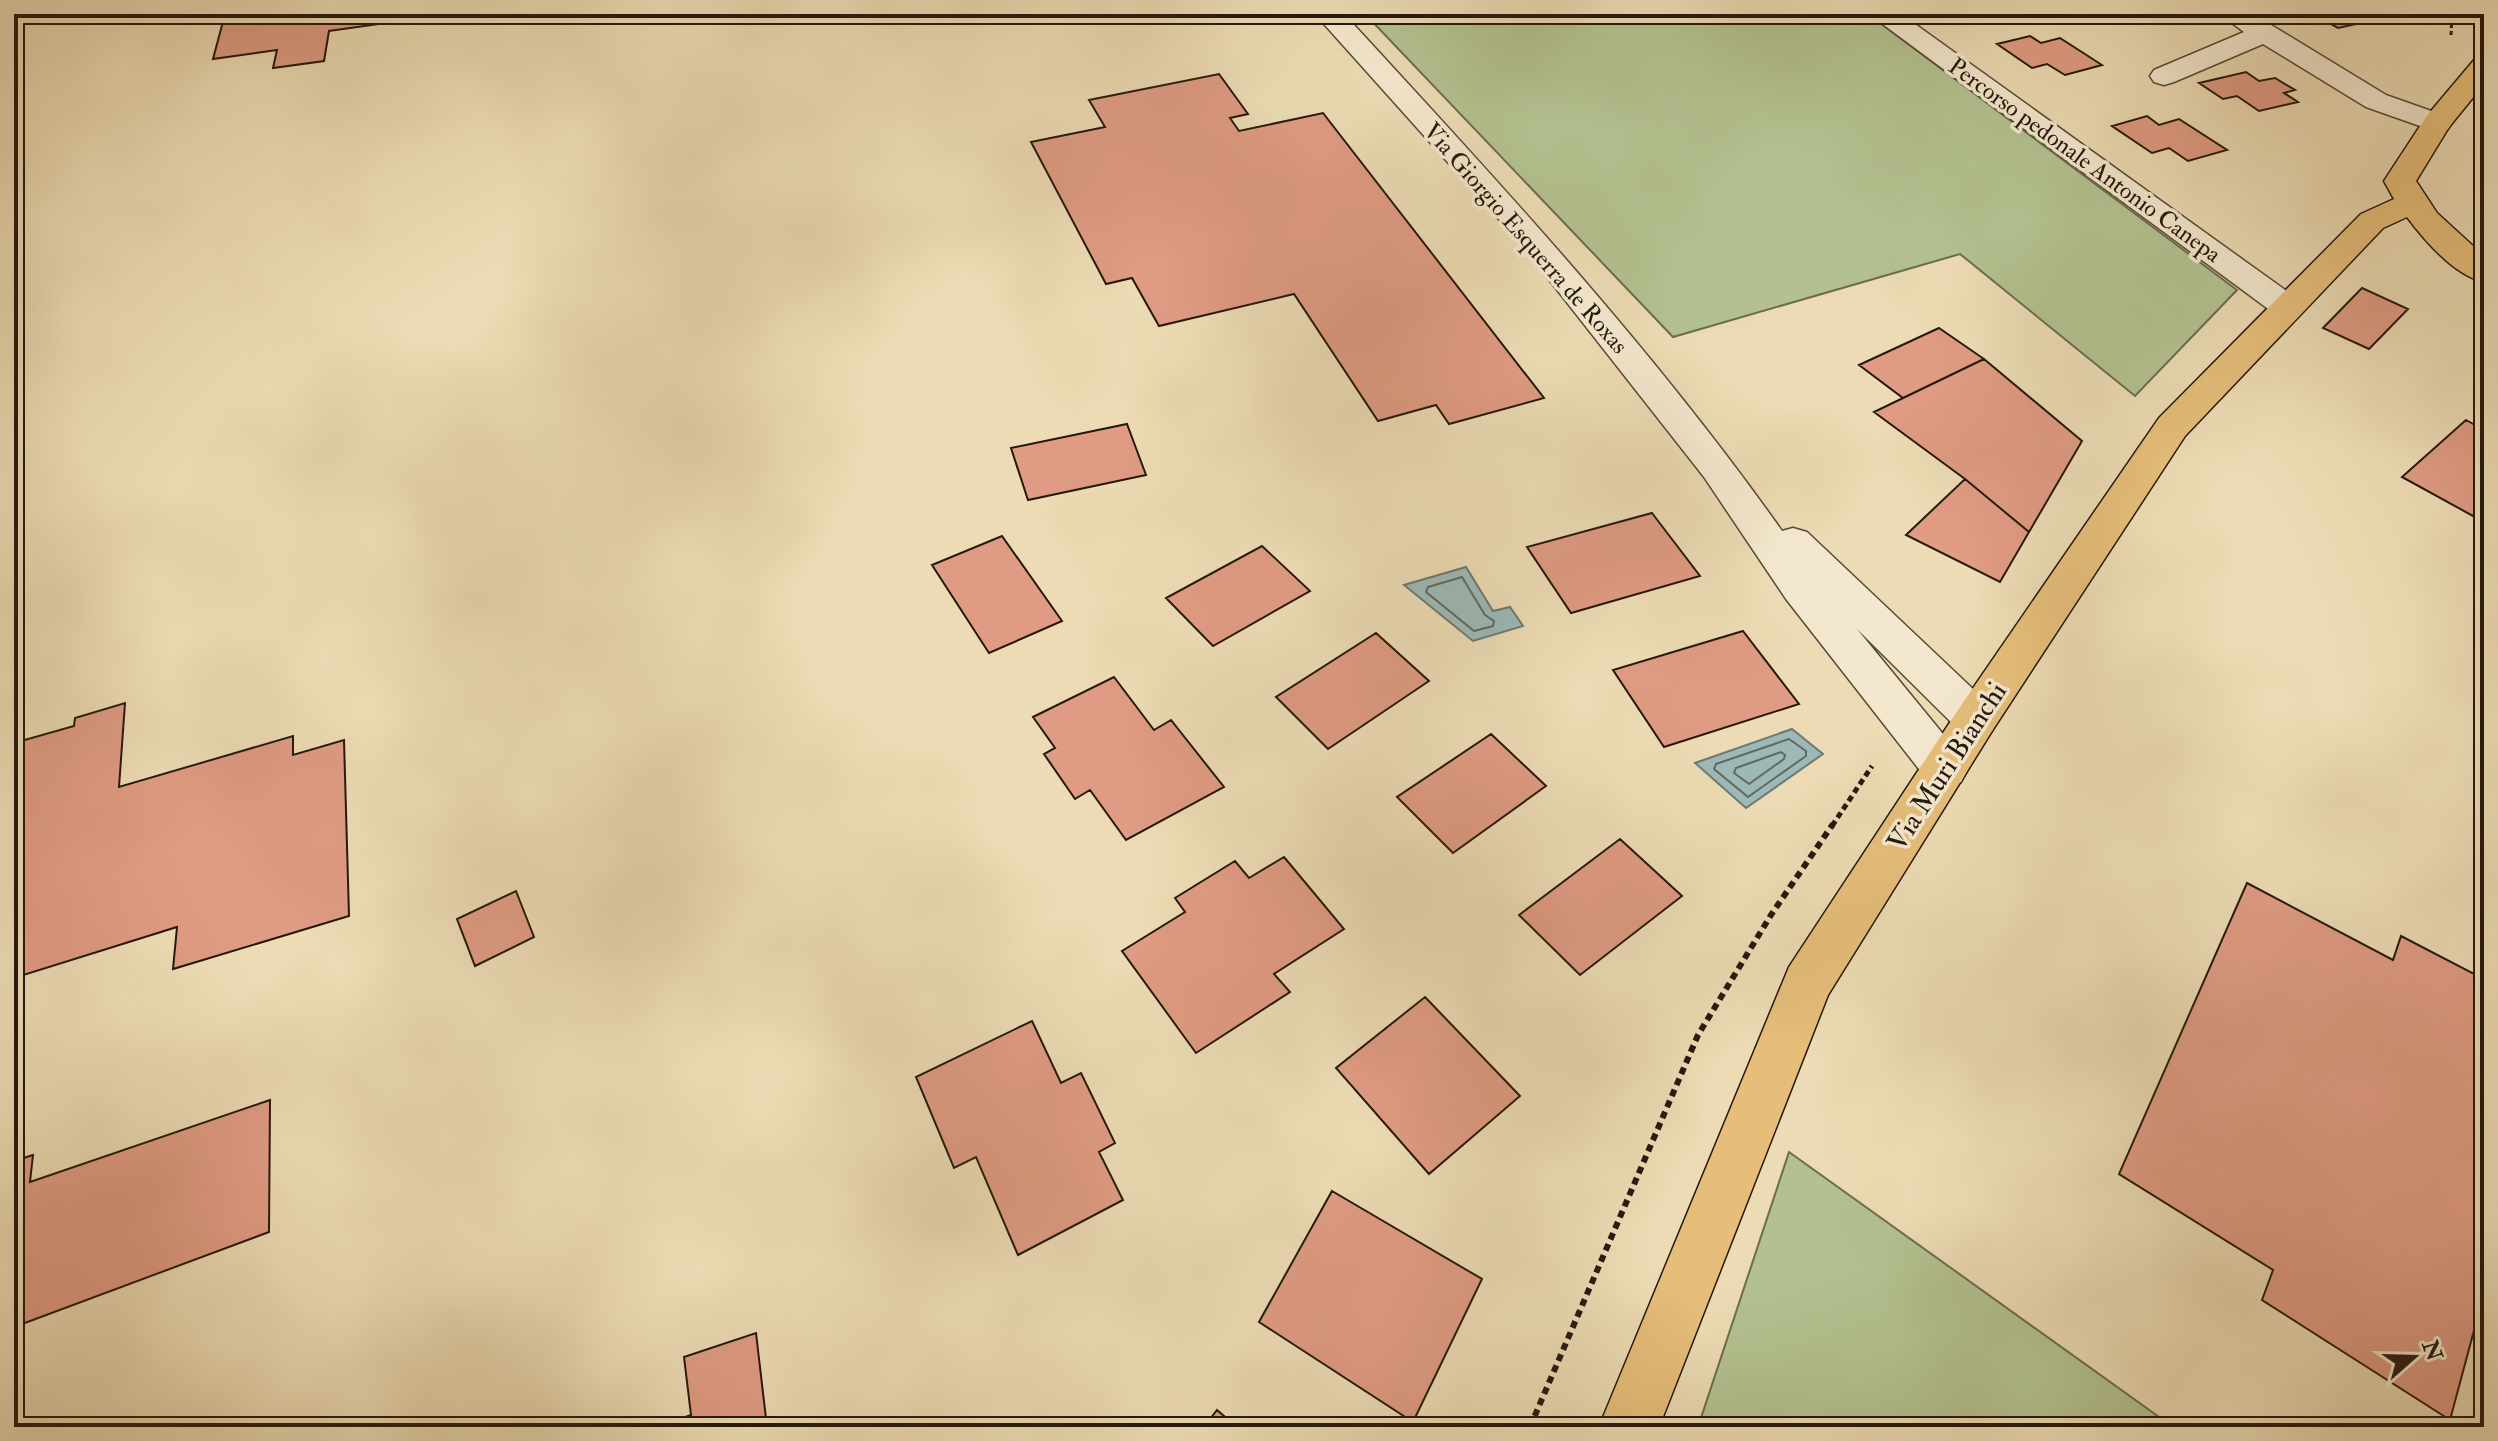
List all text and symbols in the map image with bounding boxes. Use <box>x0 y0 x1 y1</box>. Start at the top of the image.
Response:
street label: Percorso pedonale Antonio Canepa <box>1942 51 2228 271</box>
street label: Via Giorgio Esquerra de Roxas <box>1417 116 1635 361</box>
street label: Via Muri Bianchi <box>1880 676 2015 858</box>
north arrow <box>2374 1317 2454 1397</box>
text: N <box>2415 1336 2448 1365</box>

